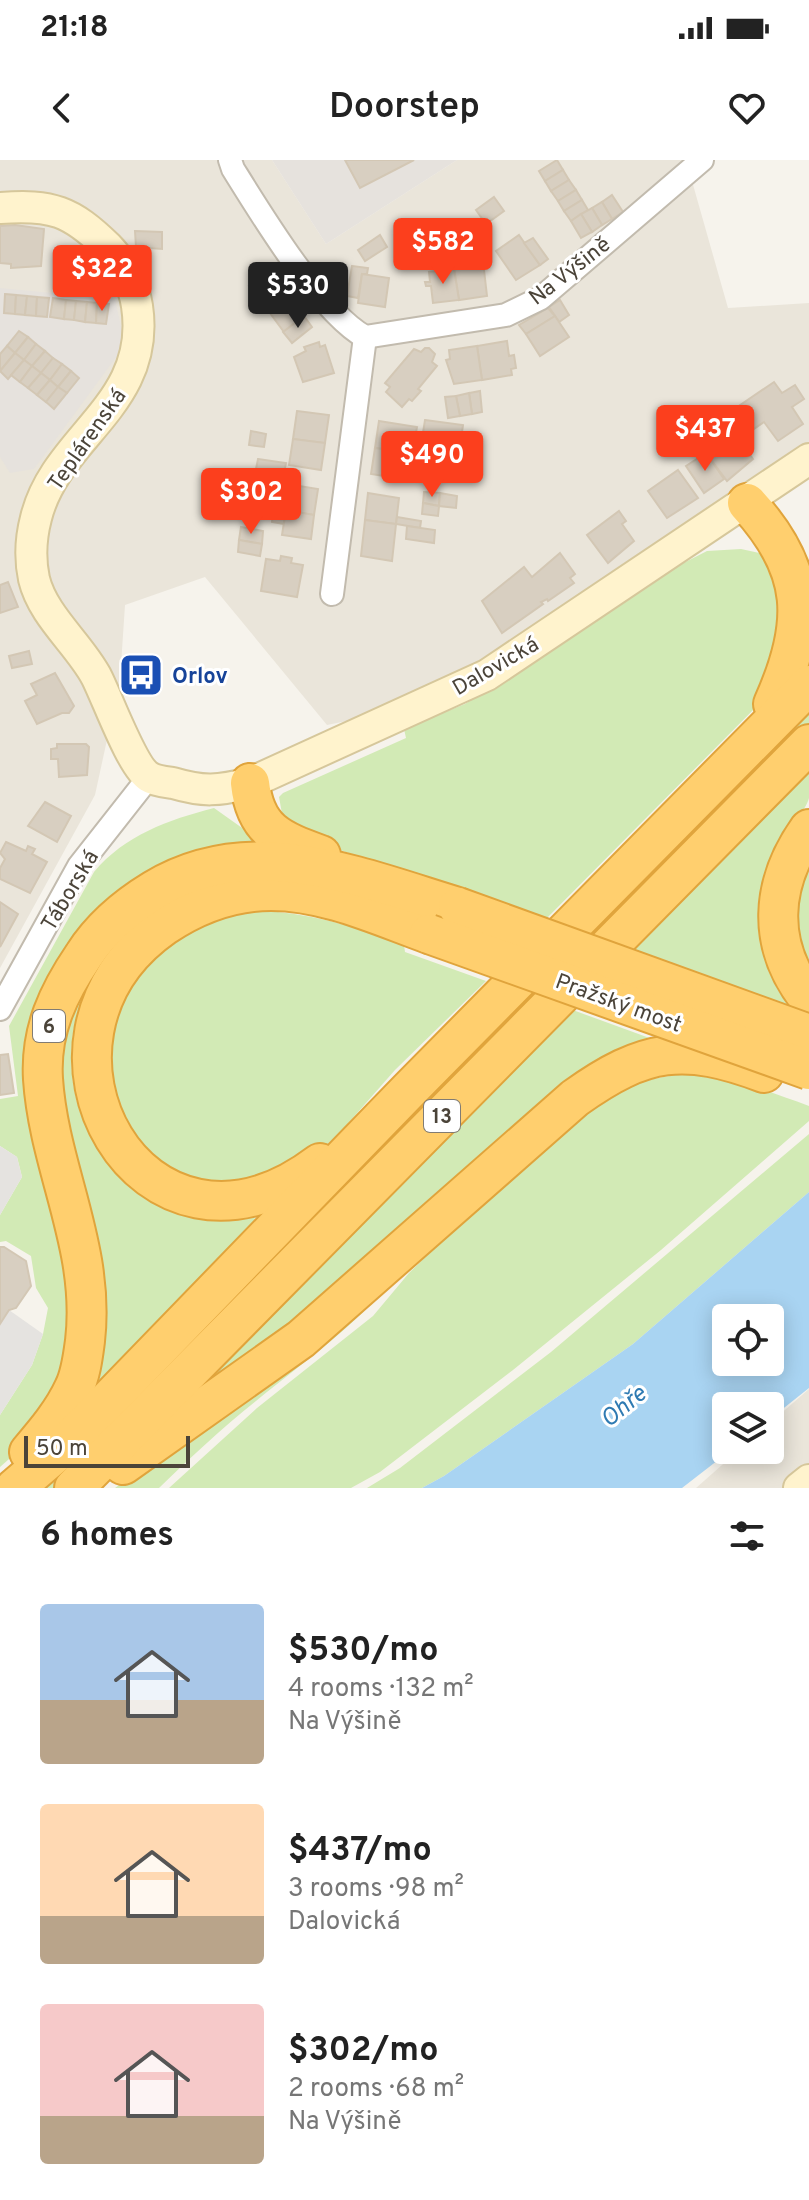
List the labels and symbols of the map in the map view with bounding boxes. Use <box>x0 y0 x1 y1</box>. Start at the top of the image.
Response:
pin: $582 <box>396 218 490 286</box>
street label: Na Výšině <box>524 232 617 312</box>
pin: $322 <box>55 245 149 313</box>
pin: $530 <box>251 262 345 330</box>
street label: Teplárenská <box>43 384 133 497</box>
pin: $437 <box>658 405 752 473</box>
pin: $490 <box>385 431 479 499</box>
pin: $302 <box>204 468 298 536</box>
street label: Dalovická <box>448 632 544 703</box>
bus stop icon: Orlov <box>117 651 165 699</box>
place label: Orlov <box>172 664 228 691</box>
street label: Táborská <box>36 846 106 937</box>
street label: Pražský most <box>551 969 685 1040</box>
road number: 6 <box>33 1010 65 1042</box>
road number: 13 <box>424 1100 460 1132</box>
water label: Ohře <box>595 1380 654 1435</box>
scale bar <box>24 1432 190 1468</box>

